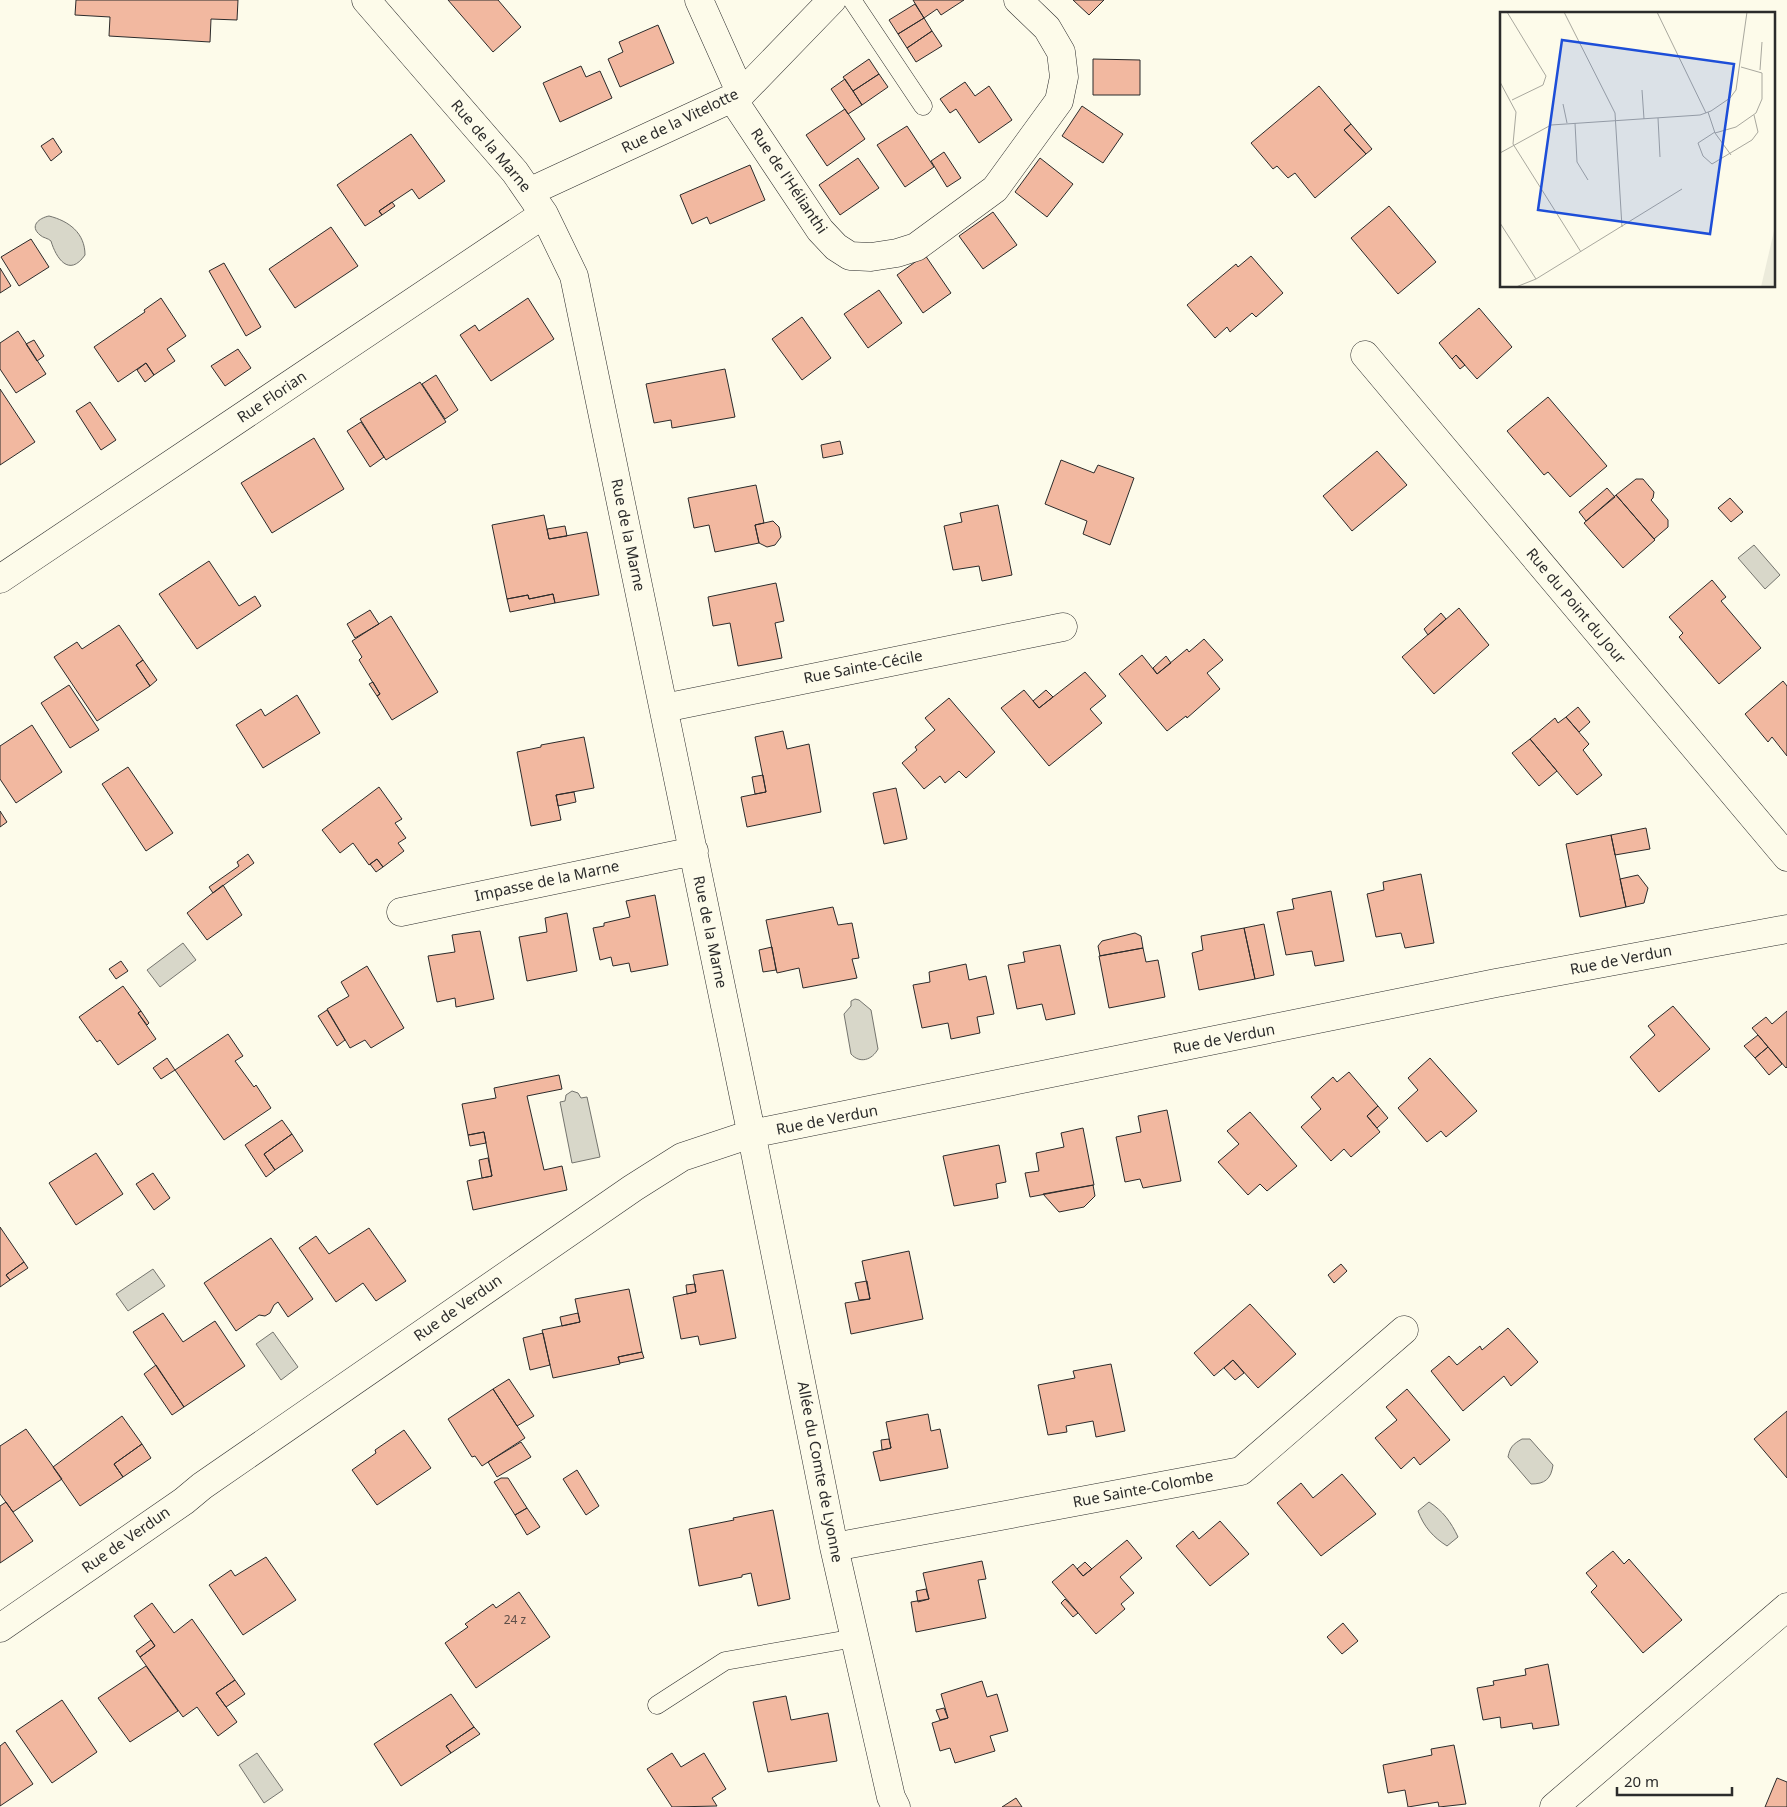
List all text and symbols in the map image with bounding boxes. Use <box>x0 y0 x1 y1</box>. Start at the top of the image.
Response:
inset map <box>1500 12 1774 288</box>
street label: Rue de la Vitelotte <box>618 83 741 157</box>
street label: Rue de la Marne <box>447 95 536 196</box>
street label: Rue de l'Hélianthi <box>747 124 833 237</box>
street label: Rue Florian <box>233 366 310 427</box>
street label: Rue de la Marne <box>607 477 651 593</box>
street label: Rue du Point du Jour <box>1523 543 1631 667</box>
street label: Rue Sainte-Cécile <box>802 645 924 687</box>
street label: Impasse de la Marne <box>473 855 621 905</box>
street label: Rue de la Marne <box>689 874 733 990</box>
street label: Rue de Verdun <box>1568 939 1673 979</box>
street label: Rue de Verdun <box>1171 1018 1276 1058</box>
street label: Rue de Verdun <box>774 1099 879 1139</box>
street label: Rue de Verdun <box>409 1269 506 1345</box>
street label: Allée du Comte de Lyonne <box>794 1380 848 1564</box>
street label: Rue Sainte-Colombe <box>1071 1465 1215 1511</box>
street label: Rue de Verdun <box>77 1501 174 1577</box>
house number: 24 z <box>504 1611 527 1628</box>
scale bar <box>1617 1764 1732 1796</box>
text: 20 m <box>1624 1771 1659 1791</box>

